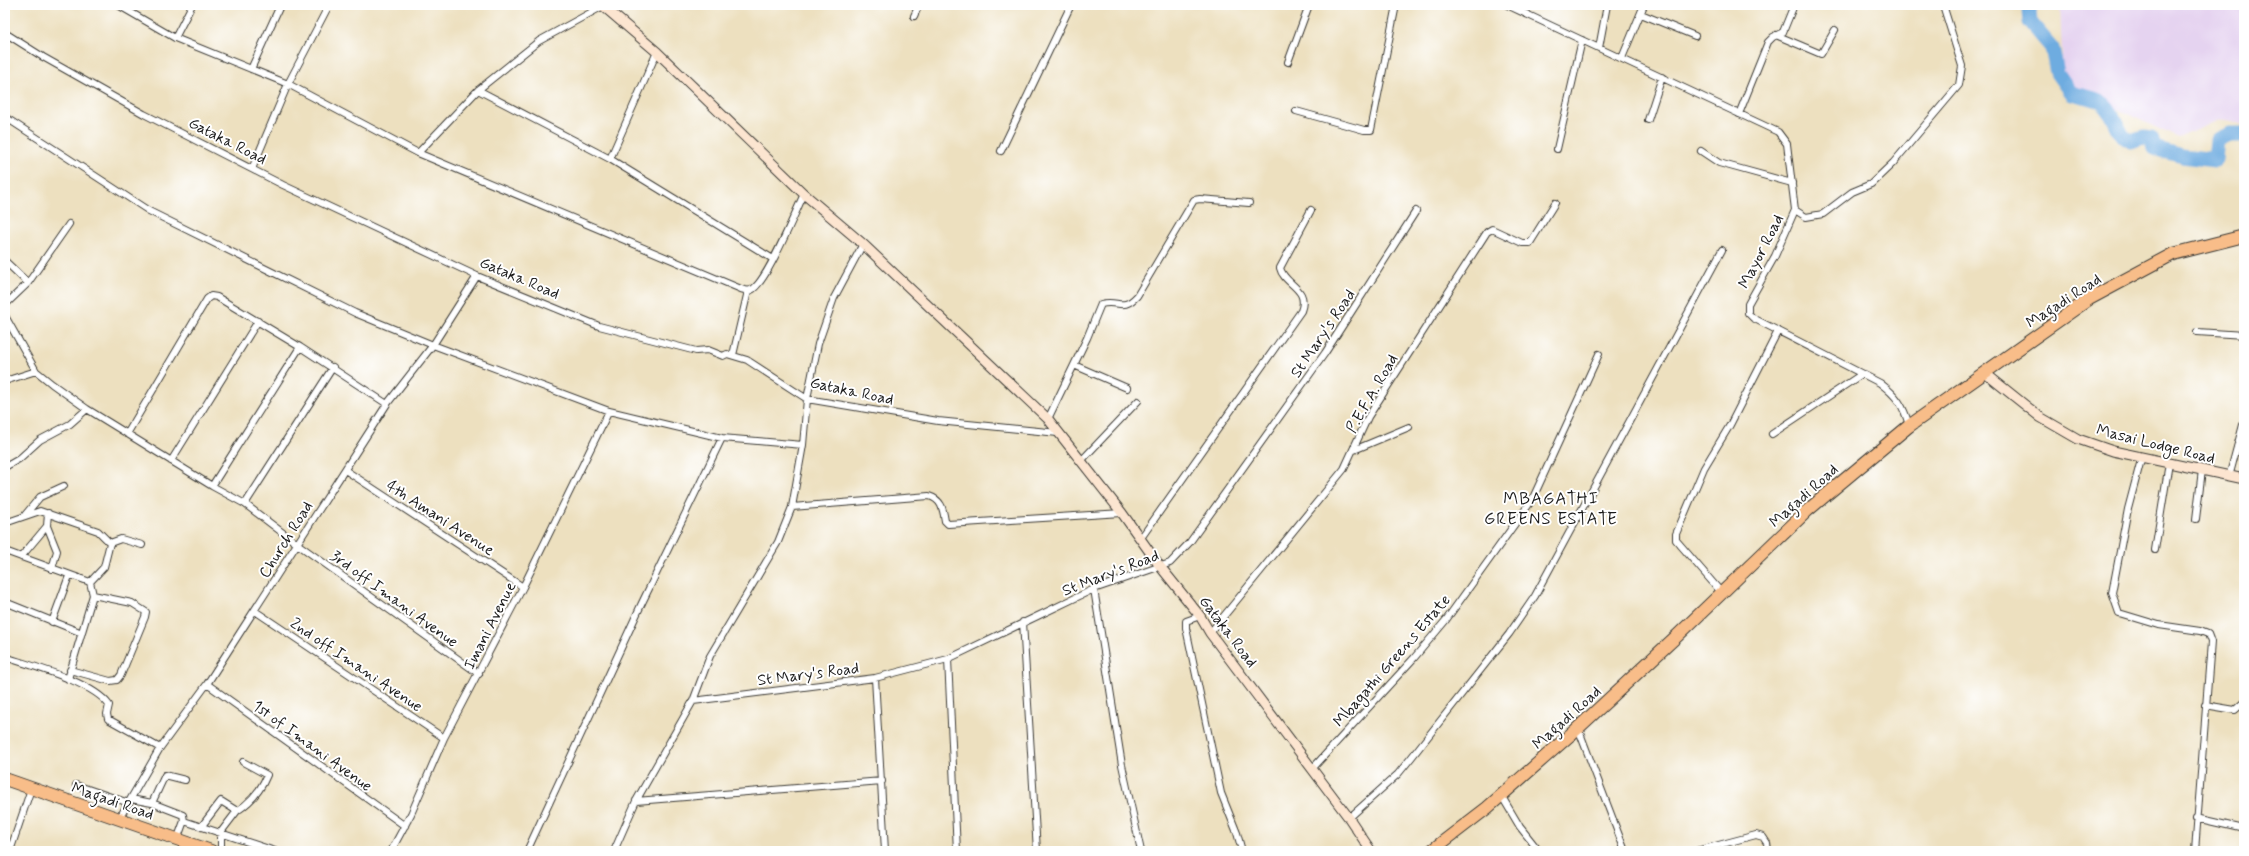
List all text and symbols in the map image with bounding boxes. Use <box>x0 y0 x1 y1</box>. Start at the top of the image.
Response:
street label: Gataka Road <box>185 113 270 170</box>
street label: Mayor Road <box>1734 211 1789 292</box>
street label: Gataka Road <box>476 252 563 305</box>
street label: Magadi Road <box>2022 269 2106 334</box>
street label: St Mary's Road <box>1286 286 1361 382</box>
street label: P.E.F.A. Road <box>1341 351 1403 437</box>
street label: Gataka Road <box>808 372 895 411</box>
street label: Masai Lodge Road <box>2094 420 2217 470</box>
street label: Magadi Road <box>1765 460 1844 533</box>
street label: 4th Amani Avenue <box>382 475 499 561</box>
district label: MBAGATHI GREENS ESTATE <box>1484 488 1618 530</box>
street label: Church Road <box>254 497 318 582</box>
street label: St Mary's Road <box>1059 545 1162 602</box>
street label: 3rd off Imani Avenue <box>326 546 462 653</box>
street label: Imani Avenue <box>459 578 522 673</box>
street label: Mbagathi Greens Estate <box>1329 590 1456 732</box>
street label: Gataka Road <box>1194 592 1262 672</box>
street label: 2nd off Imani Avenue <box>286 613 426 717</box>
street label: St Mary's Road <box>756 658 860 691</box>
street label: Magadi Road <box>1528 682 1607 755</box>
street label: 1st of Imani Avenue <box>248 696 376 797</box>
street label: Magadi Road <box>68 778 157 826</box>

